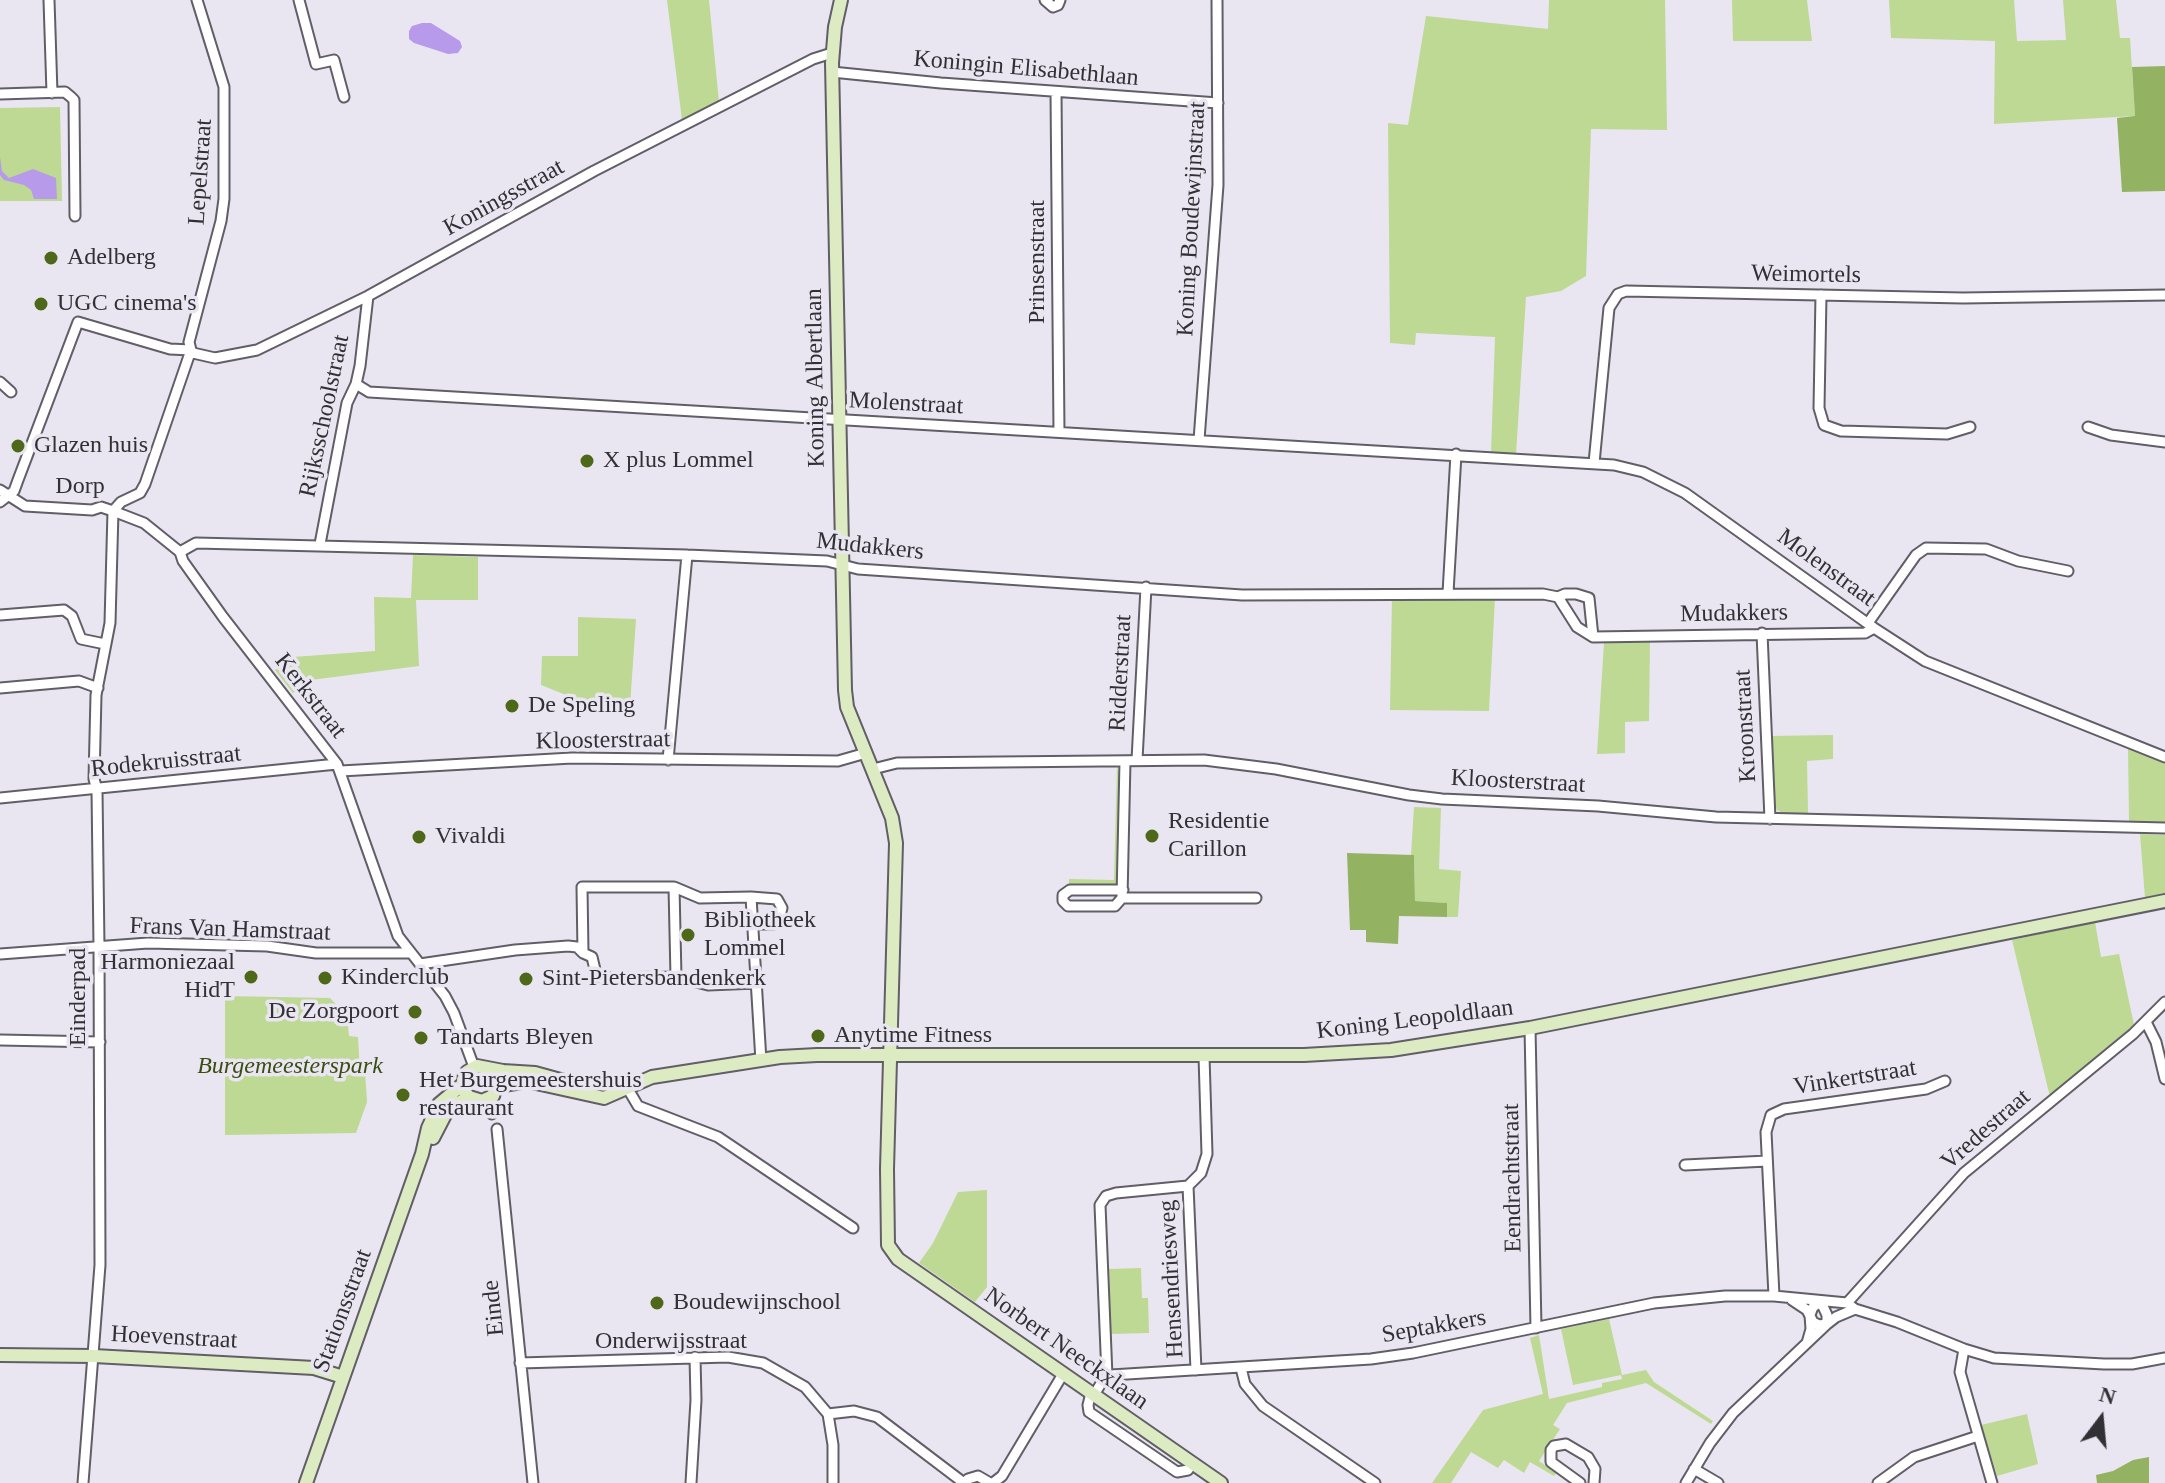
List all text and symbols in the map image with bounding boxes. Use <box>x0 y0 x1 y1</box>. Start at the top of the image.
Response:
street label: Koningin Elisabethlaan <box>912 45 1140 93</box>
street label: Koning Boudewijnstraat <box>1171 101 1213 337</box>
street label: Lepelstraat <box>183 118 219 226</box>
street label: Koningsstraat <box>439 153 569 243</box>
street label: Prinsenstraat <box>1024 200 1052 324</box>
place label: Adelberg <box>67 244 156 272</box>
marker: Adelberg <box>42 249 60 267</box>
street label: Weimortels <box>1751 260 1861 290</box>
street label: Koning Albertlaan <box>800 288 832 468</box>
place label: UGC cinema's <box>57 290 197 318</box>
marker: UGC cinema's <box>32 295 50 313</box>
street label: Rijksschoolstraat <box>294 332 356 500</box>
street label: Molenstraat <box>848 387 964 421</box>
place label: Glazen huis <box>34 432 148 460</box>
marker: Glazen huis <box>9 437 27 455</box>
place label: X plus Lommel <box>603 447 754 475</box>
marker: X plus Lommel <box>578 452 596 470</box>
street label: Dorp <box>55 473 105 501</box>
street label: Molenstraat <box>1771 523 1881 613</box>
street label: Mudakkers <box>815 527 925 567</box>
street label: Mudakkers <box>1680 599 1788 629</box>
street label: Ridderstraat <box>1104 614 1138 732</box>
street label: Kerkstraat <box>268 648 352 744</box>
street label: Kroonstraat <box>1729 669 1763 783</box>
place label: De Speling <box>528 692 635 720</box>
marker: De Speling <box>503 697 521 715</box>
street label: Kloosterstraat <box>535 725 671 757</box>
street label: Rodekruisstraat <box>90 740 242 784</box>
street label: Kloosterstraat <box>1450 764 1586 800</box>
place label: Residentie Carillon <box>1168 808 1269 864</box>
place label: Vivaldi <box>435 823 506 851</box>
marker: Residentie Carillon <box>1143 827 1161 845</box>
marker: Vivaldi <box>410 828 428 846</box>
place label: Bibliotheek Lommel <box>704 907 816 963</box>
street label: Frans Van Hamstraat <box>129 912 331 948</box>
marker: Bibliotheek Lommel <box>679 926 697 944</box>
street label: Einderpad <box>65 948 93 1046</box>
place label: Harmoniezaal HidT <box>100 949 235 1005</box>
place label: Kinderclub <box>341 964 449 992</box>
place label: Sint-Pietersbandenkerk <box>542 965 766 993</box>
marker: Harmoniezaal HidT <box>242 968 260 986</box>
marker: Kinderclub <box>316 969 334 987</box>
marker: Sint-Pietersbandenkerk <box>517 970 535 988</box>
street label: Koning Leopoldlaan <box>1315 994 1515 1046</box>
place label: De Zorgpoort <box>268 998 399 1026</box>
marker: De Zorgpoort <box>406 1003 424 1021</box>
place label: Anytime Fitness <box>834 1022 992 1050</box>
place label: Tandarts Bleyen <box>437 1024 593 1052</box>
marker: Anytime Fitness <box>809 1027 827 1045</box>
marker: Tandarts Bleyen <box>412 1029 430 1047</box>
park label: Burgemeesterspark <box>197 1053 383 1081</box>
street label: Vinkertstraat <box>1792 1054 1918 1102</box>
place label: Het Burgemeestershuis restaurant <box>419 1067 642 1123</box>
street label: Vredestraat <box>1935 1083 2037 1177</box>
marker: Het Burgemeestershuis restaurant <box>394 1086 412 1104</box>
street label: Eendrachtstraat <box>1497 1103 1529 1253</box>
street label: Hensendriesweg <box>1153 1199 1191 1359</box>
street label: Stationsstraat <box>307 1245 379 1377</box>
street label: Einde <box>477 1279 511 1337</box>
street label: Norbert Neeckxlaan <box>978 1282 1154 1416</box>
place label: Boudewijnschool <box>673 1289 841 1317</box>
marker: Boudewijnschool <box>648 1294 666 1312</box>
street label: Septakkers <box>1380 1304 1488 1350</box>
street label: Hoevenstraat <box>110 1320 238 1356</box>
street label: Onderwijsstraat <box>595 1328 747 1356</box>
north arrow <box>2061 1379 2141 1459</box>
text: N <box>2097 1381 2119 1410</box>

